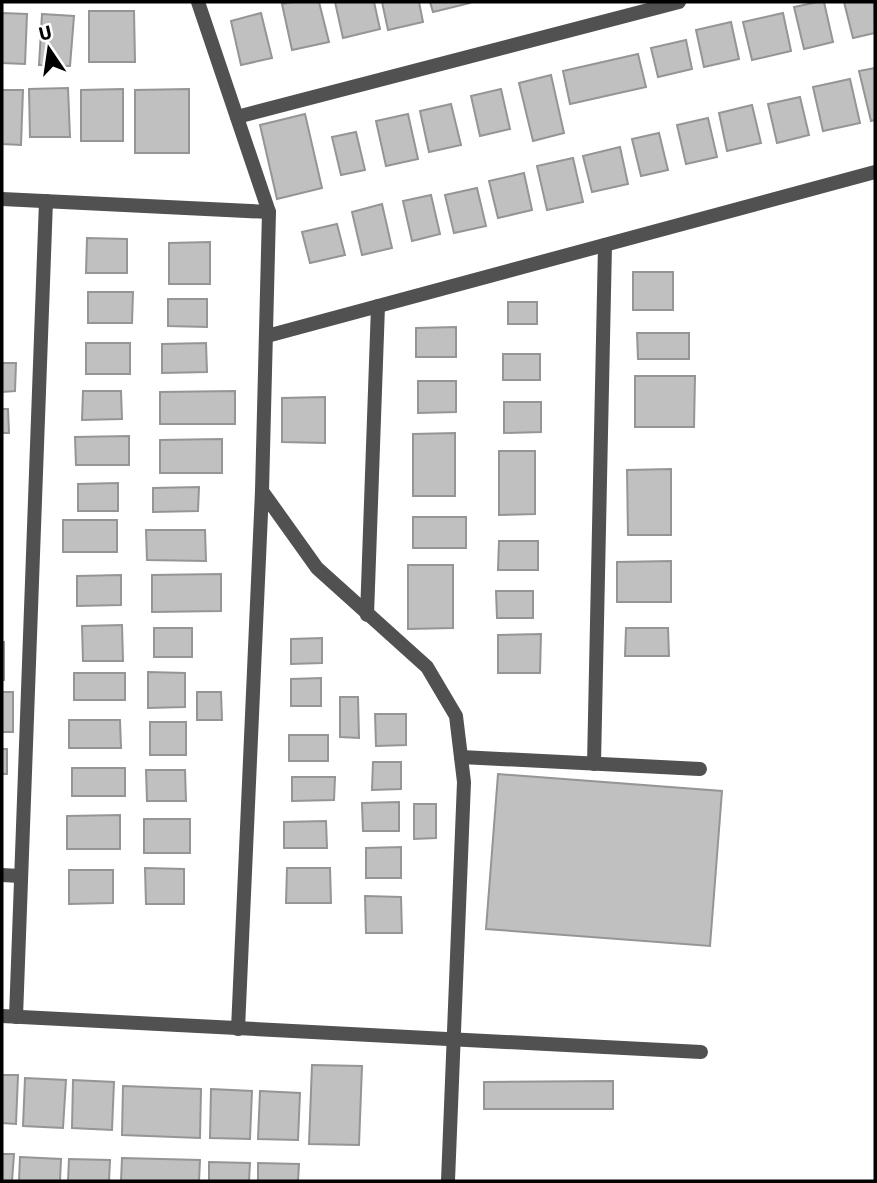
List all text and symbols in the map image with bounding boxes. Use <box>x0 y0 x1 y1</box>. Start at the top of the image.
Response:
north arrow <box>14 14 84 84</box>
text: U <box>36 20 54 47</box>

